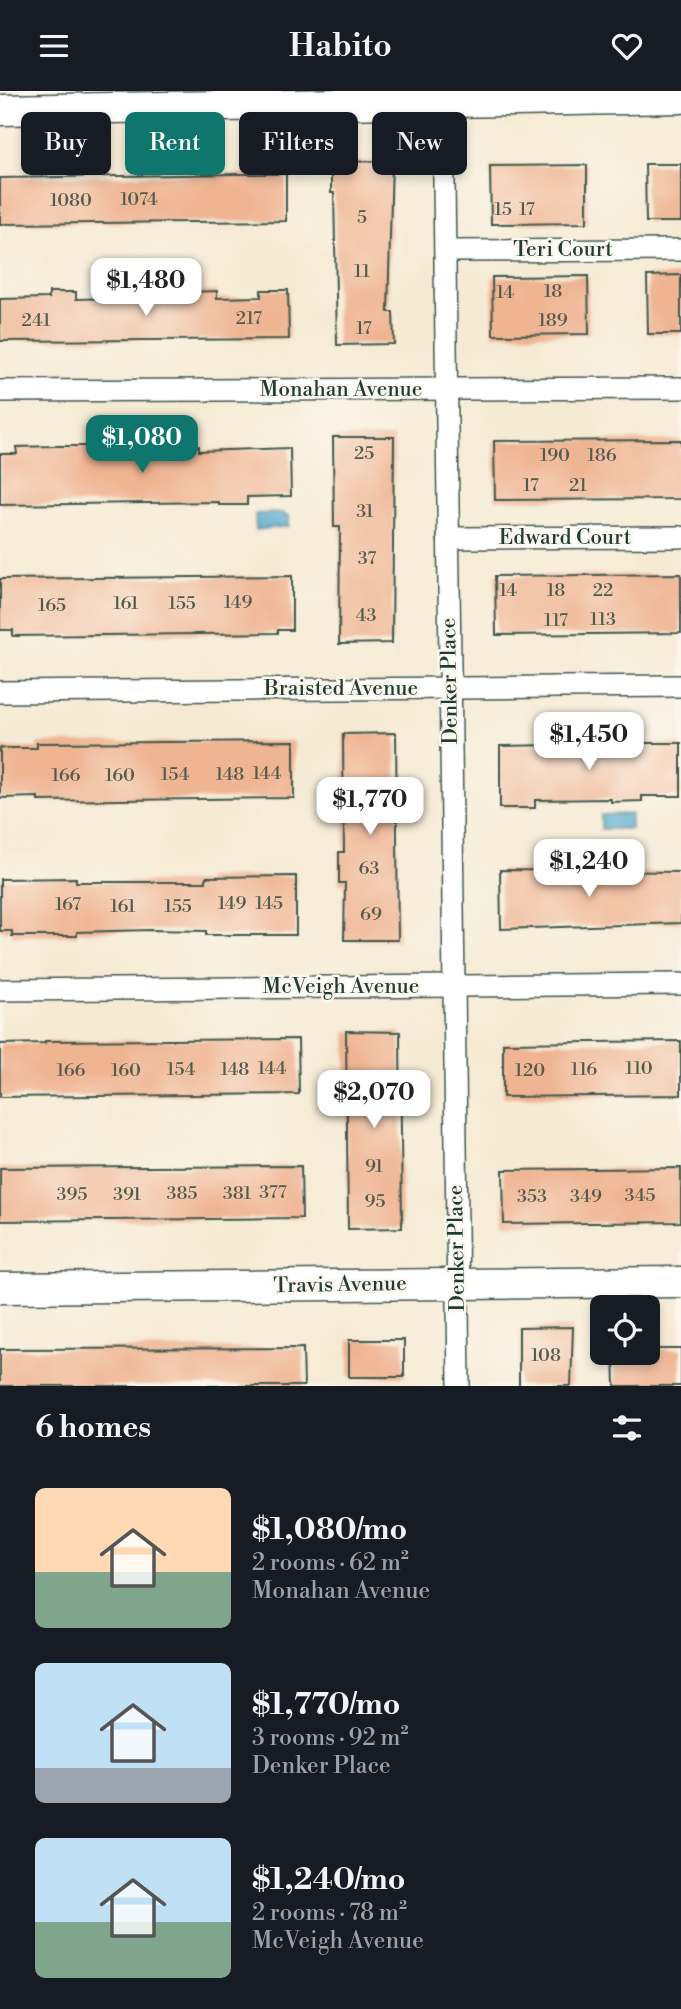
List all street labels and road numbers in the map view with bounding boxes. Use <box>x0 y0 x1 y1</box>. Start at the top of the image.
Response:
street label: Teri Court <box>513 237 613 263</box>
street label: Monahan Avenue <box>260 377 422 403</box>
street label: Edward Court <box>499 525 632 551</box>
street label: Denker Place <box>436 617 464 745</box>
street label: Braisted Avenue <box>263 676 418 702</box>
street label: McVeigh Avenue <box>263 974 419 1000</box>
street label: Denker Place <box>443 1184 471 1312</box>
street label: Travis Avenue <box>273 1271 407 1299</box>

